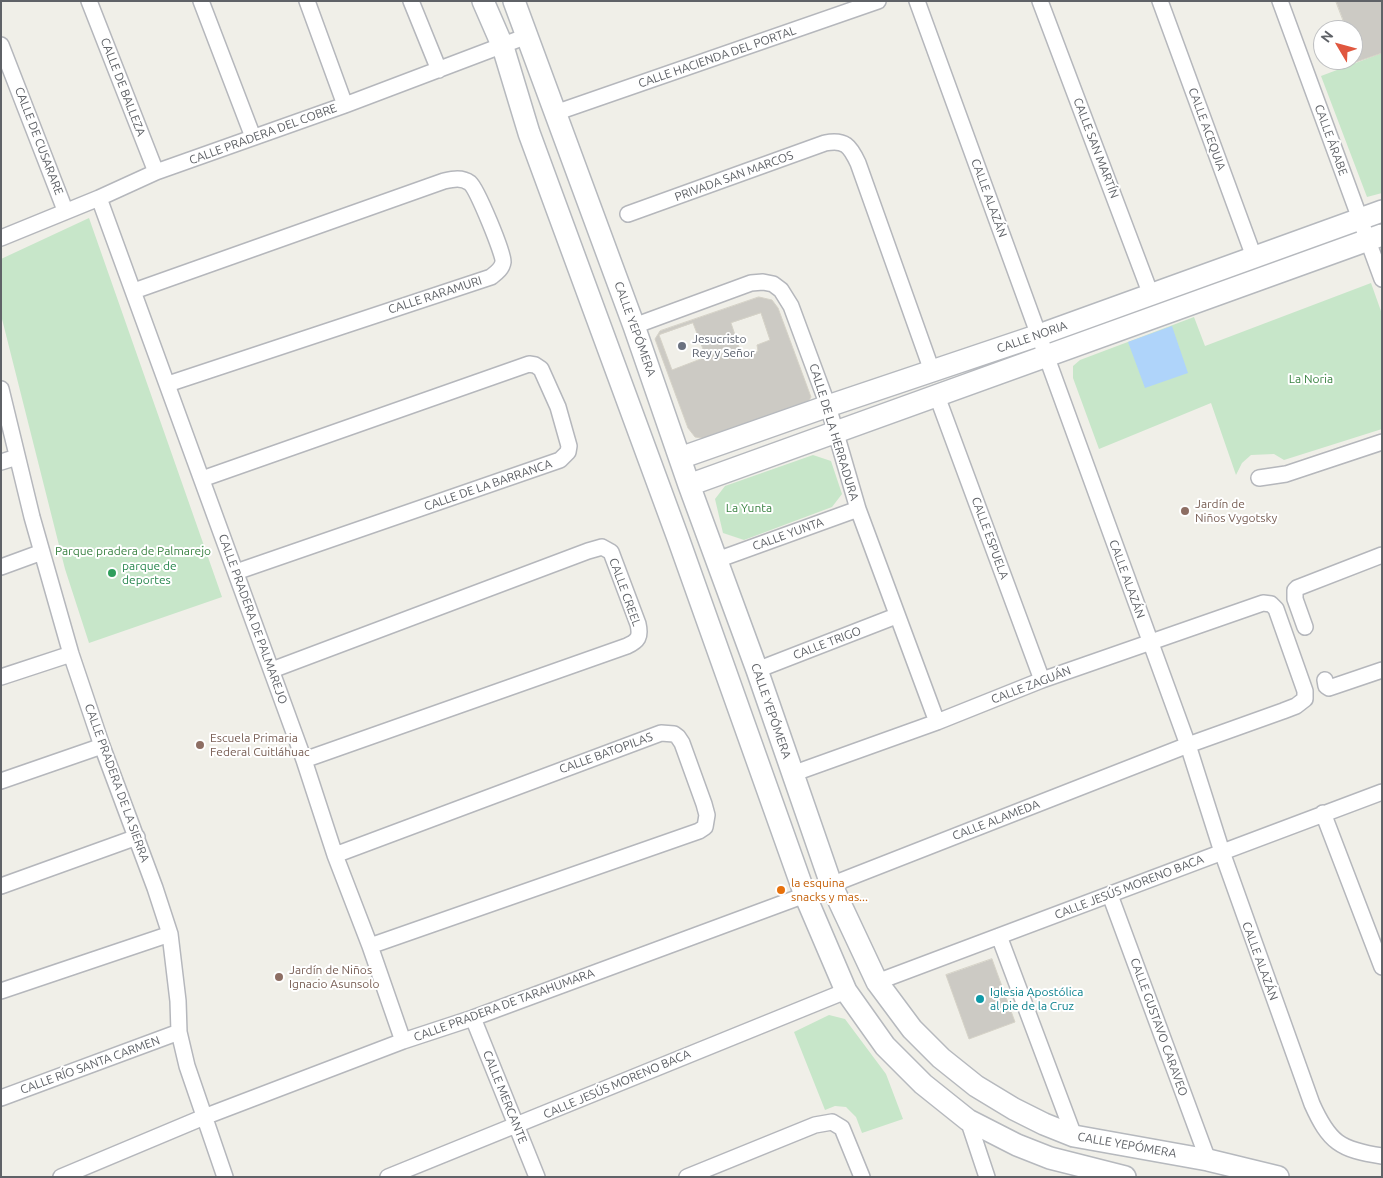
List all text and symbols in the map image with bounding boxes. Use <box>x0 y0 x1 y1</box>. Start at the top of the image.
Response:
north arrow <box>1313 20 1363 70</box>
street label: CALLE HACIENDA DEL PORTAL <box>636 23 798 91</box>
text: N <box>1317 28 1336 46</box>
street label: CALLE DE BALLEZA <box>98 36 148 138</box>
street label: CALLE DE CUSARARE <box>12 85 66 197</box>
street label: CALLE ACEQUIA <box>1185 86 1229 172</box>
street label: CALLE SAN MARTÍN <box>1070 96 1122 200</box>
street label: CALLE PRADERA DEL COBRE <box>187 101 339 167</box>
street label: CALLE ÁRABE <box>1311 102 1351 178</box>
street label: PRIVADA SAN MARCOS <box>673 148 795 204</box>
street label: CALLE ALAZÁN <box>968 157 1010 239</box>
street label: CALLE RARAMURI <box>386 273 484 317</box>
street label: CALLE YEPÓMERA <box>611 280 659 378</box>
street label: CALLE NORIA <box>995 318 1069 356</box>
place label: Jesucristo Rey y Señor <box>692 332 754 360</box>
marker: Jesucristo Rey y Señor <box>676 340 688 352</box>
street label: CALLE DE LA HERRADURA <box>806 362 862 502</box>
park label: La Noria <box>1289 372 1333 386</box>
street label: CALLE DE LA BARRANCA <box>422 456 554 514</box>
street label: CALLE ESPUELA <box>968 495 1012 581</box>
place label: Jardín de Niños Vygotsky <box>1195 497 1277 525</box>
park label: La Yunta <box>726 501 772 515</box>
marker: Jardín de Niños Vygotsky <box>1179 505 1191 517</box>
street label: CALLE YUNTA <box>750 514 826 554</box>
street label: CALLE PRADERA DE PALMAREJO <box>215 532 291 706</box>
street label: CALLE ALAZÁN <box>1106 538 1148 620</box>
park label: Parque pradera de Palmarejo <box>55 544 211 558</box>
street label: CALLE CREEL <box>606 556 644 628</box>
place label: parque de deportes <box>122 559 177 587</box>
marker: parque de deportes <box>106 567 118 579</box>
street label: CALLE TRIGO <box>791 623 863 663</box>
street label: CALLE YEPÓMERA <box>748 661 794 761</box>
street label: CALLE ZAGUÁN <box>989 663 1073 707</box>
street label: CALLE PRADERA DE LA SIERRA <box>82 702 152 864</box>
street label: CALLE BATOPILAS <box>557 729 655 777</box>
place label: Escuela Primaria Federal Cuitláhuac <box>210 731 310 759</box>
marker: Escuela Primaria Federal Cuitláhuac <box>194 739 206 751</box>
street label: CALLE ALAMEDA <box>950 797 1042 843</box>
street label: CALLE JESÚS MORENO BACA <box>1052 852 1206 922</box>
place label: la esquina snacks y mas... <box>791 876 868 904</box>
marker: la esquina snacks y mas... <box>775 884 787 896</box>
street label: CALLE ALAZÁN <box>1239 920 1281 1002</box>
street label: CALLE GUSTAVO CARAVEO <box>1127 956 1191 1098</box>
place label: Jardín de Niños Ignacio Asunsolo <box>289 963 380 991</box>
street label: CALLE PRADERA DE TARAHUMARA <box>412 966 596 1044</box>
marker: Jardín de Niños Ignacio Asunsolo <box>273 971 285 983</box>
place label: Iglesia Apostólica al pie de la Cruz <box>990 985 1083 1013</box>
marker: Iglesia Apostólica al pie de la Cruz <box>974 993 986 1005</box>
street label: CALLE RÍO SANTA CARMEN <box>18 1033 162 1097</box>
street label: CALLE JESÚS MORENO BACA <box>541 1046 693 1122</box>
street label: CALLE MERCANTE <box>480 1048 530 1146</box>
street label: CALLE YEPÓMERA <box>1076 1129 1178 1161</box>

